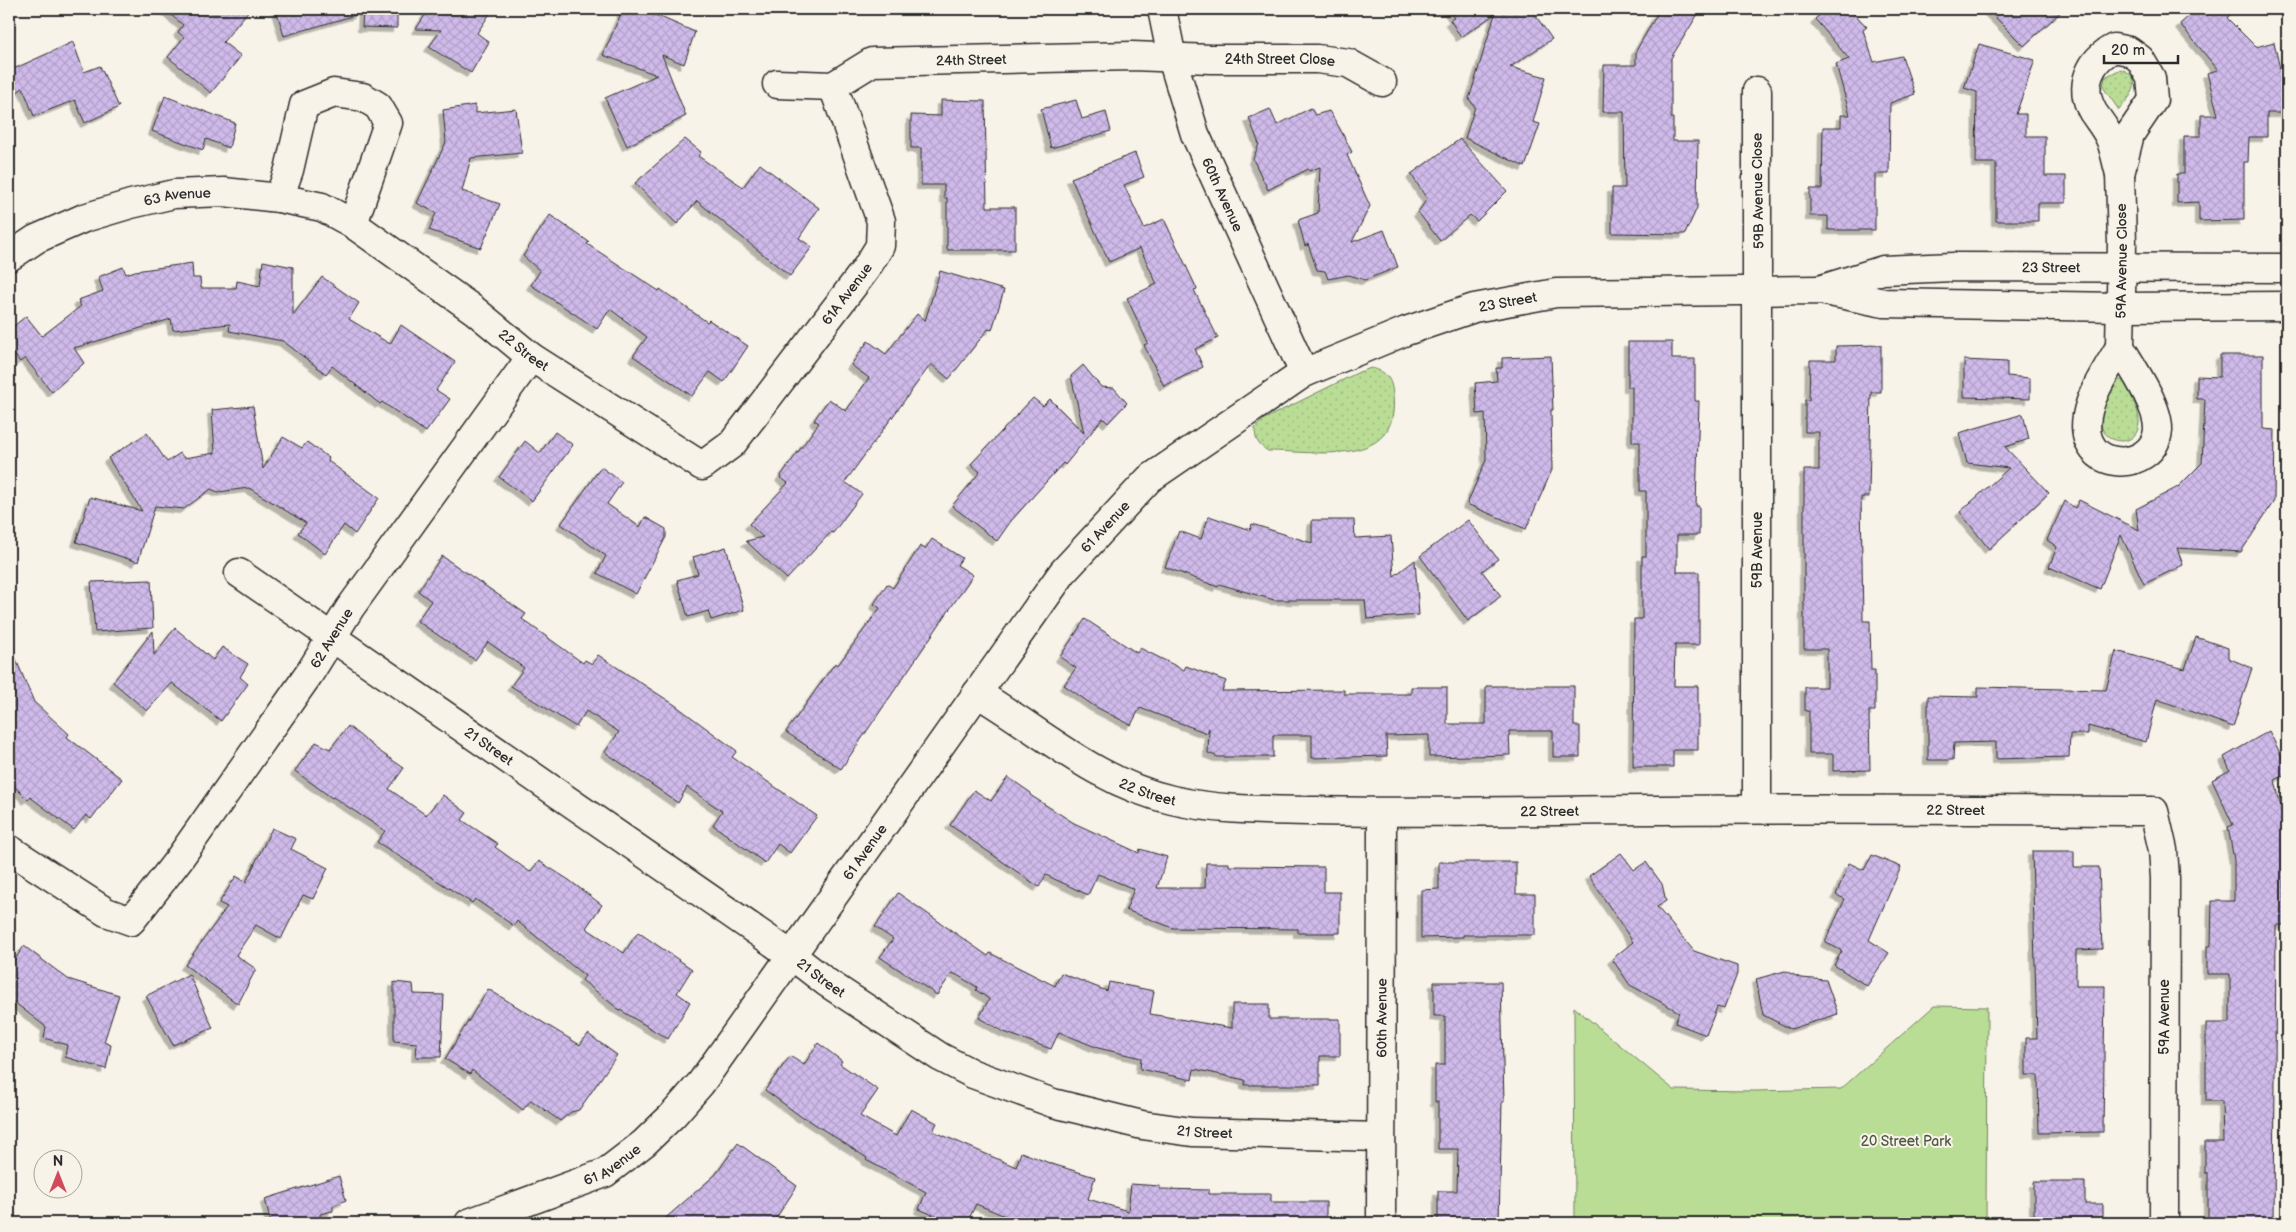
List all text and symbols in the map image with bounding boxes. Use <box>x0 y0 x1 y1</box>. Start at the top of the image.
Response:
scale bar <box>2104 32 2177 64</box>
text: 20 m <box>2111 41 2145 60</box>
street label: 24th Street <box>936 50 1007 69</box>
street label: 24th Street Close <box>1225 51 1336 70</box>
street label: 59B Avenue Close <box>1748 133 1768 249</box>
street label: 60th Avenue <box>1198 155 1247 234</box>
street label: 63 Avenue <box>142 184 211 209</box>
street label: 59A Avenue Close <box>2112 203 2131 319</box>
street label: 23 Street <box>2022 259 2081 276</box>
street label: 61A Avenue <box>818 260 876 328</box>
street label: 23 Street <box>1477 288 1539 315</box>
street label: 22 Street <box>495 325 552 375</box>
street label: 61 Avenue <box>1077 497 1133 556</box>
street label: 59B Avenue <box>1749 512 1766 588</box>
street label: 62 Avenue <box>306 605 356 671</box>
street label: 21 Street <box>461 723 517 769</box>
street label: 22 Street <box>1117 774 1178 809</box>
street label: 22 Street <box>1926 801 1986 819</box>
street label: 22 Street <box>1520 802 1580 820</box>
street label: 61 Avenue <box>839 821 890 883</box>
street label: 21 Street <box>794 954 849 1001</box>
street label: 60th Avenue <box>1373 978 1390 1058</box>
street label: 59A Avenue <box>2156 979 2173 1055</box>
street label: 21 Street <box>1176 1121 1233 1142</box>
park label: 20 Street Park <box>1861 1133 1951 1150</box>
street label: 61 Avenue <box>581 1140 644 1189</box>
north arrow <box>32 1150 82 1200</box>
text: N <box>53 1153 63 1170</box>

